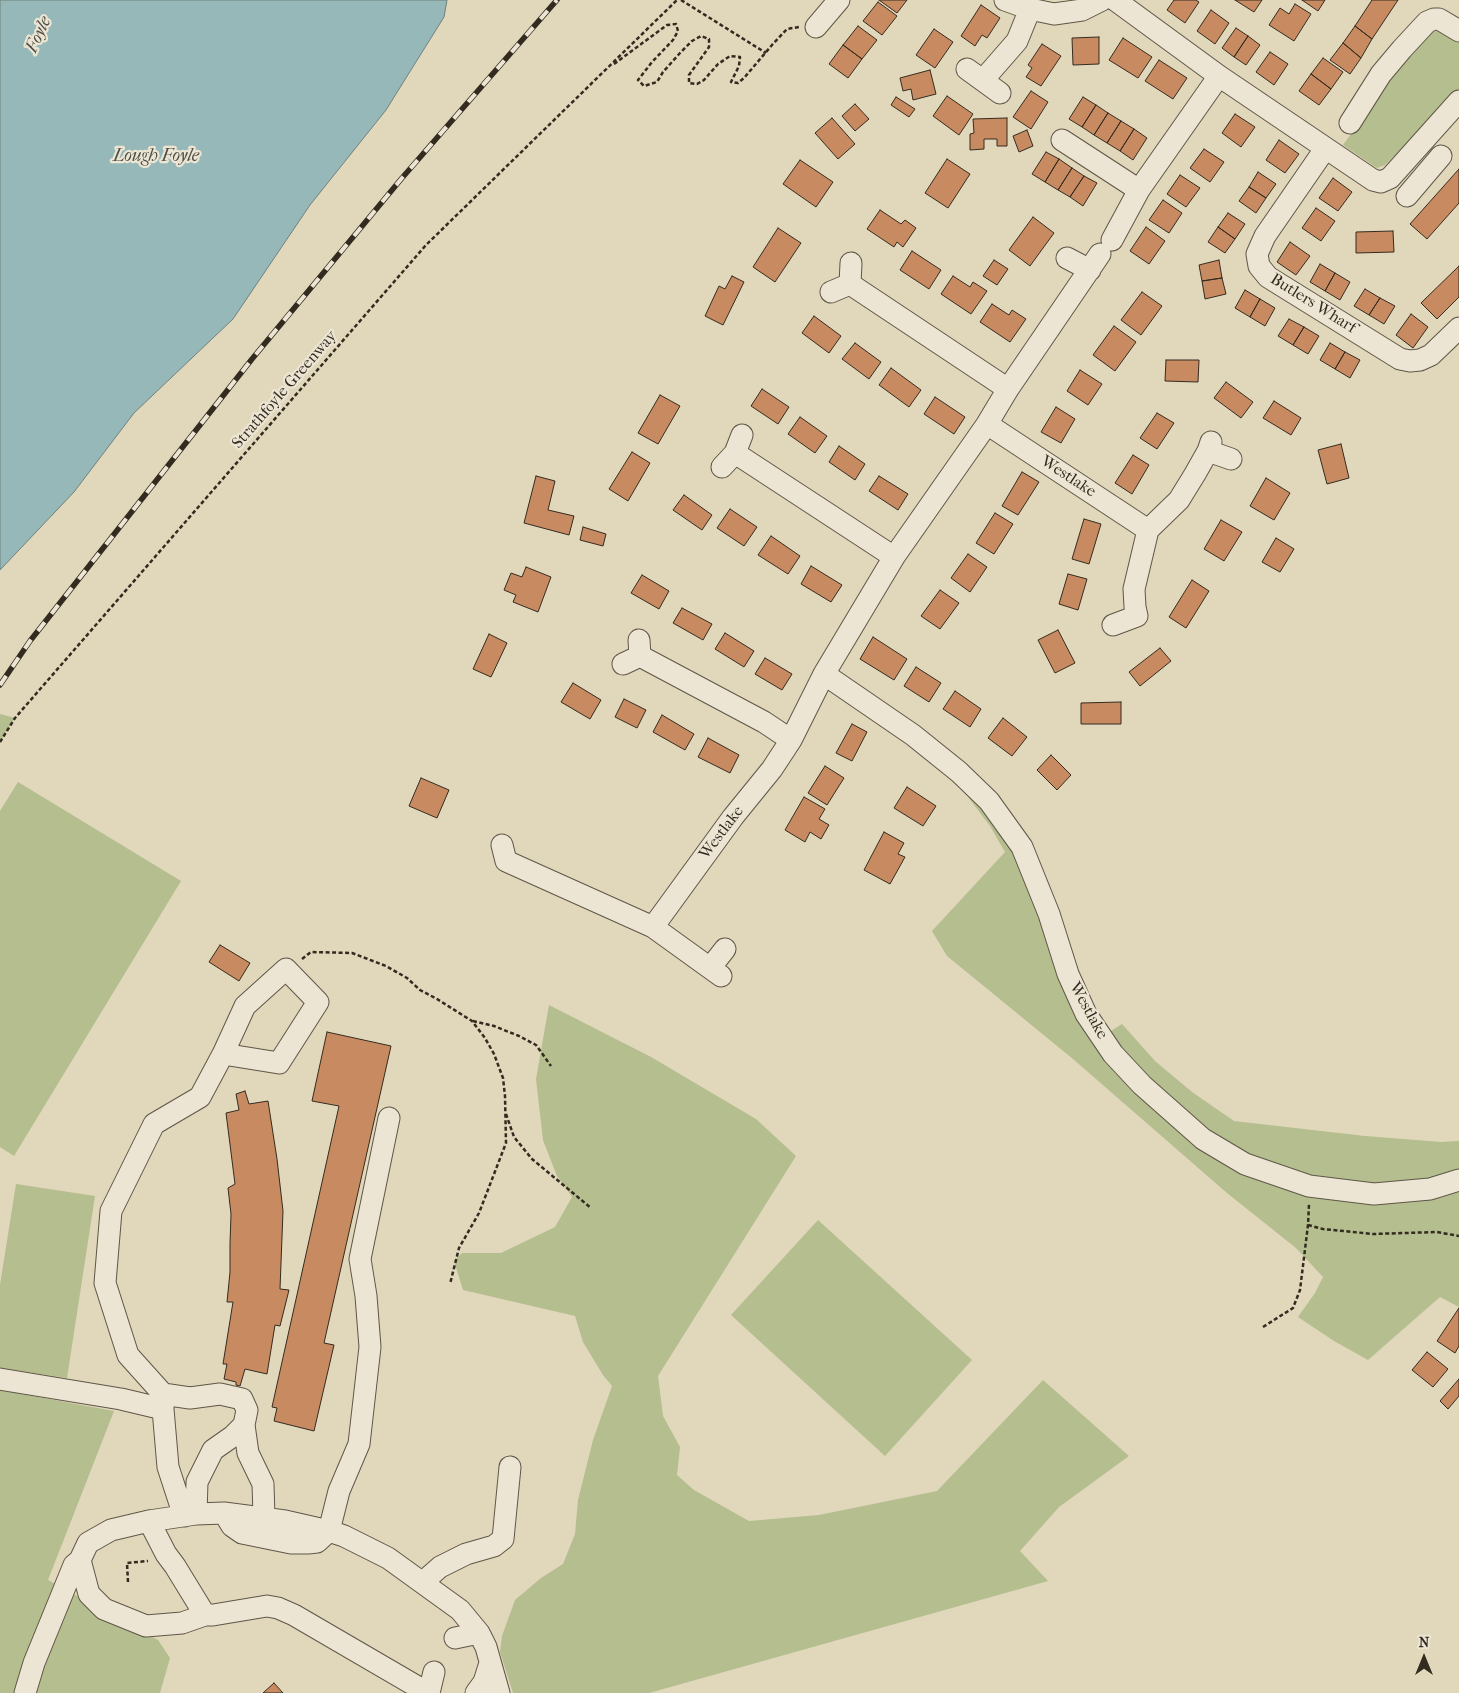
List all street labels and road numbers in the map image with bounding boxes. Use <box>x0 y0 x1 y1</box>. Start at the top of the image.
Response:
street label: Butlers Wharf <box>1267 270 1359 338</box>
street label: Strathfoyle Greenway <box>229 327 341 453</box>
street label: Westlake <box>1037 452 1099 502</box>
street label: Westlake <box>696 802 748 864</box>
street label: Westlake <box>1065 979 1111 1043</box>

